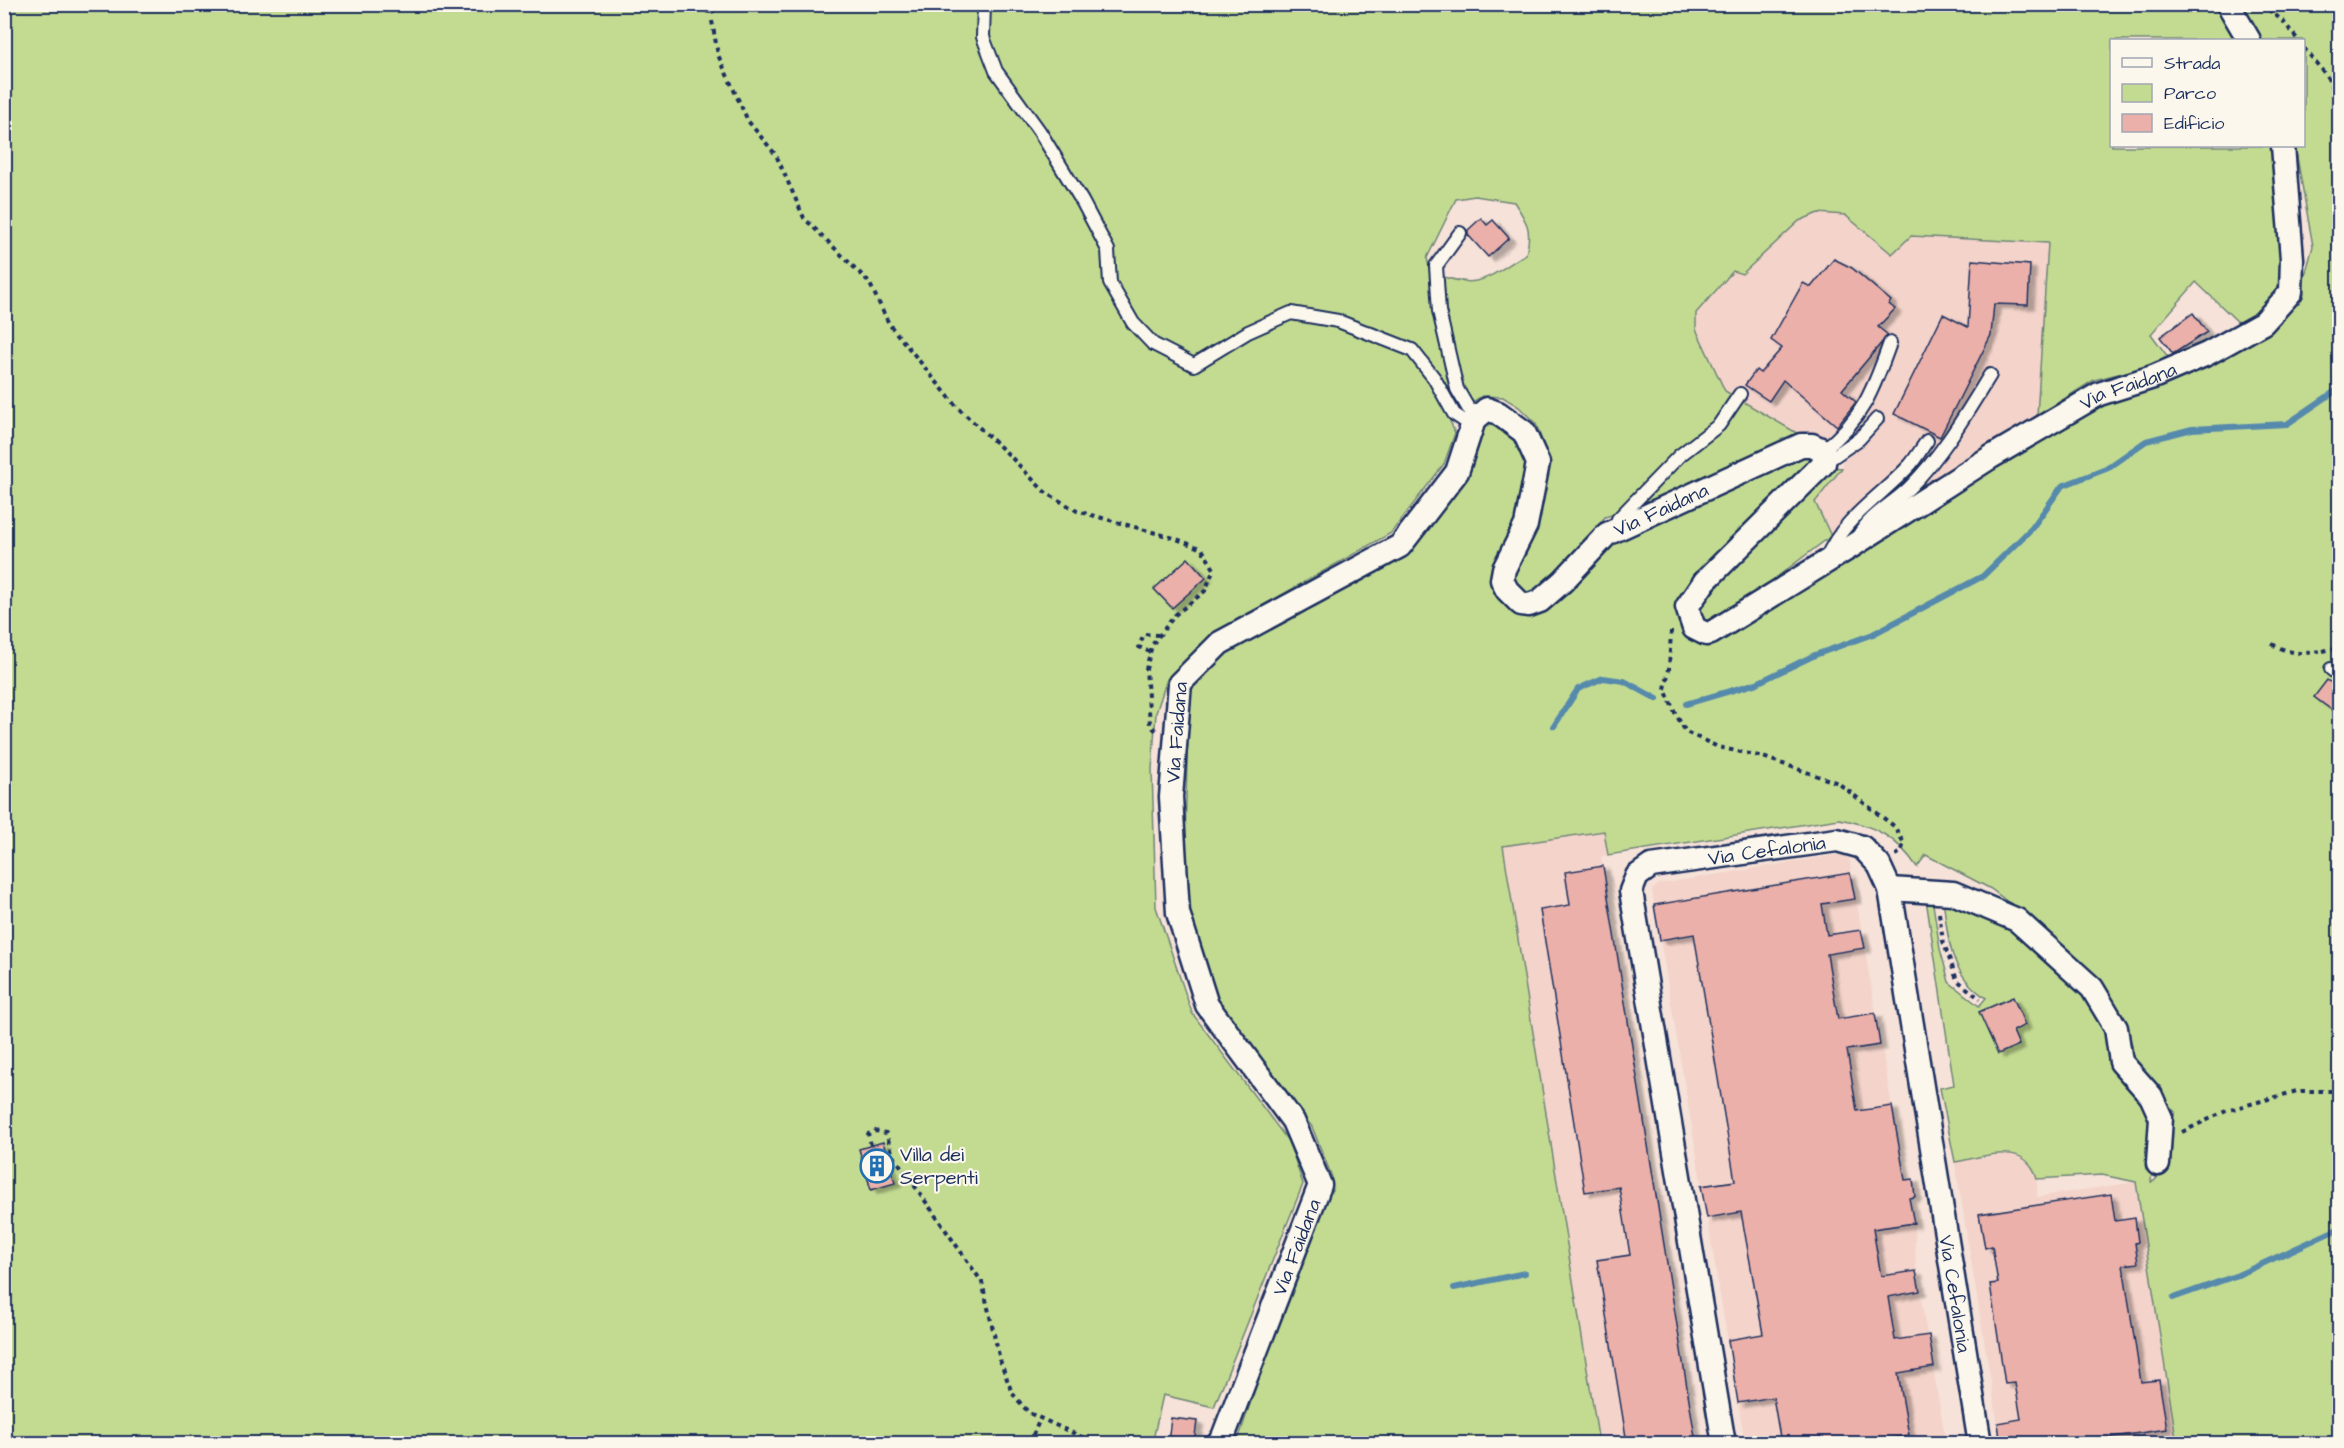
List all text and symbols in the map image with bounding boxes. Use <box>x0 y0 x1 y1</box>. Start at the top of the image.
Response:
legend <box>2110 39 2305 147</box>
text: Strada <box>2164 51 2220 76</box>
text: Parco <box>2164 81 2216 106</box>
text: Edificio <box>2164 111 2224 136</box>
street label: Via Faidana <box>2075 356 2181 417</box>
street label: Via Faidana <box>1609 476 1713 544</box>
street label: Via Faidana <box>1159 681 1195 784</box>
street label: Via Cefalonia <box>1706 829 1827 873</box>
place label: Villa dei Serpenti <box>900 1141 978 1192</box>
building icon: Villa dei Serpenti <box>859 1148 895 1184</box>
street label: Via Faidana <box>1266 1195 1328 1300</box>
street label: Via Cefalonia <box>1931 1233 1978 1355</box>

